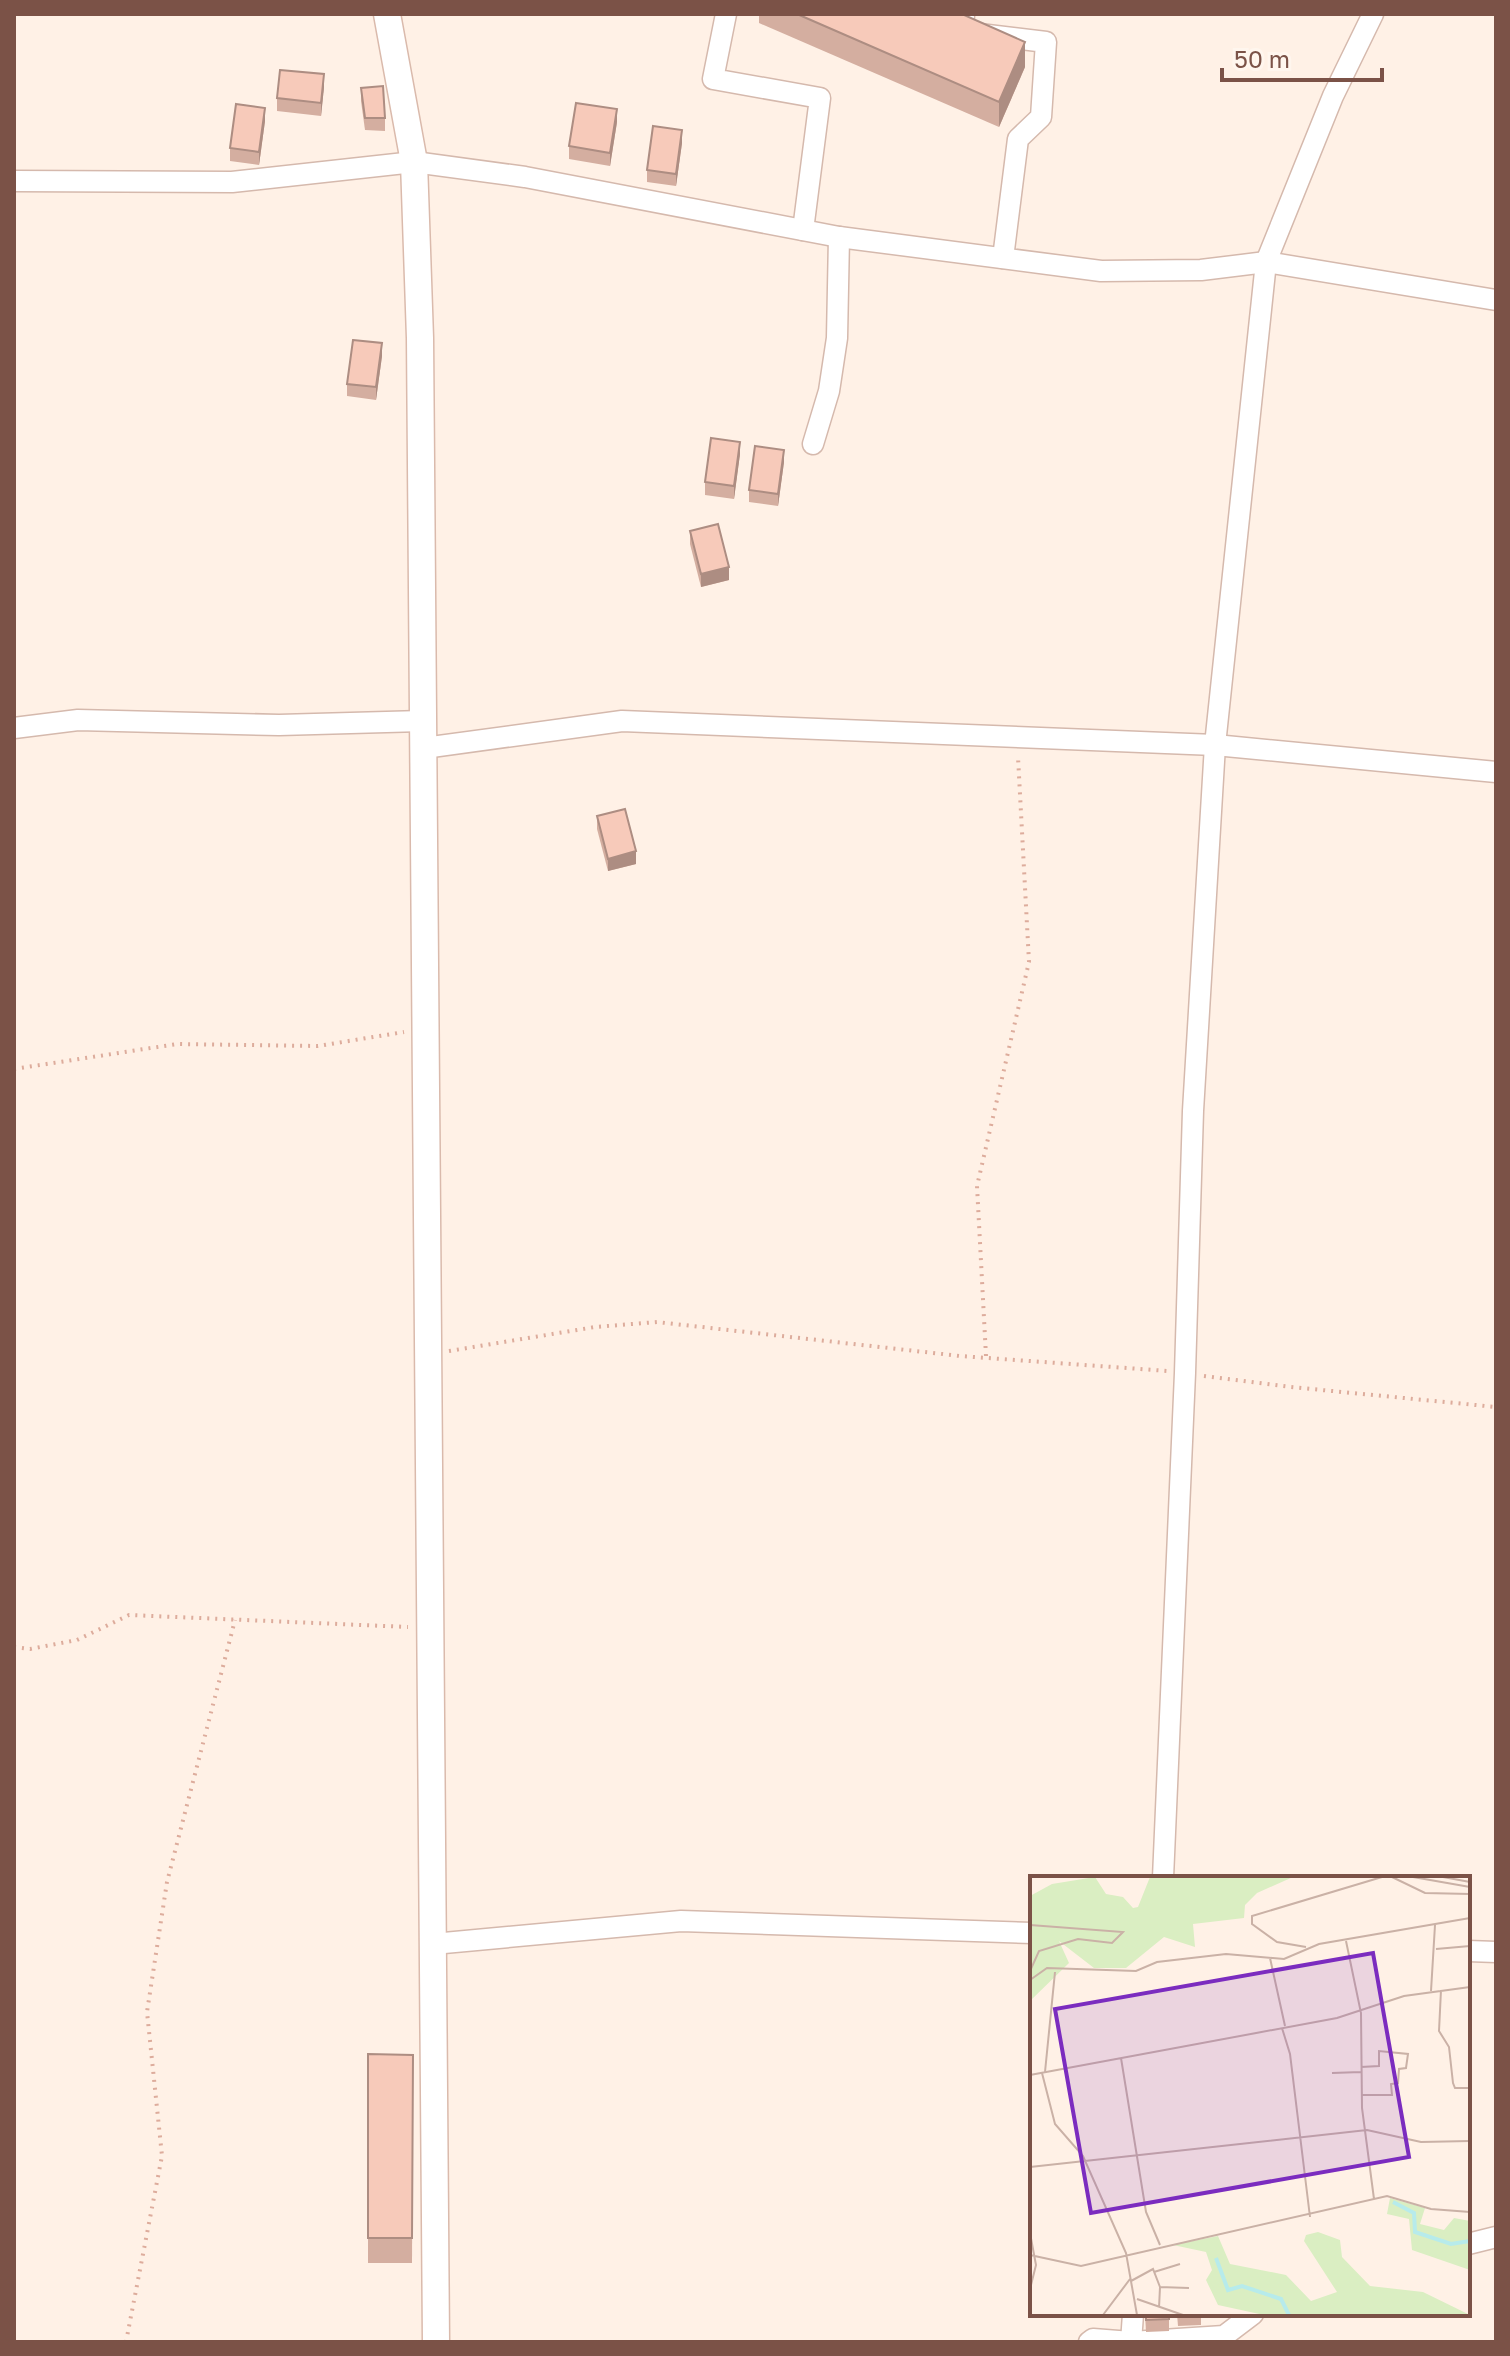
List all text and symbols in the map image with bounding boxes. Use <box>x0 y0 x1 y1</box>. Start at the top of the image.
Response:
scale bar <box>1222 32 1382 82</box>
text: 50 m <box>1234 44 1290 73</box>
inset map <box>1030 1876 1470 2316</box>

